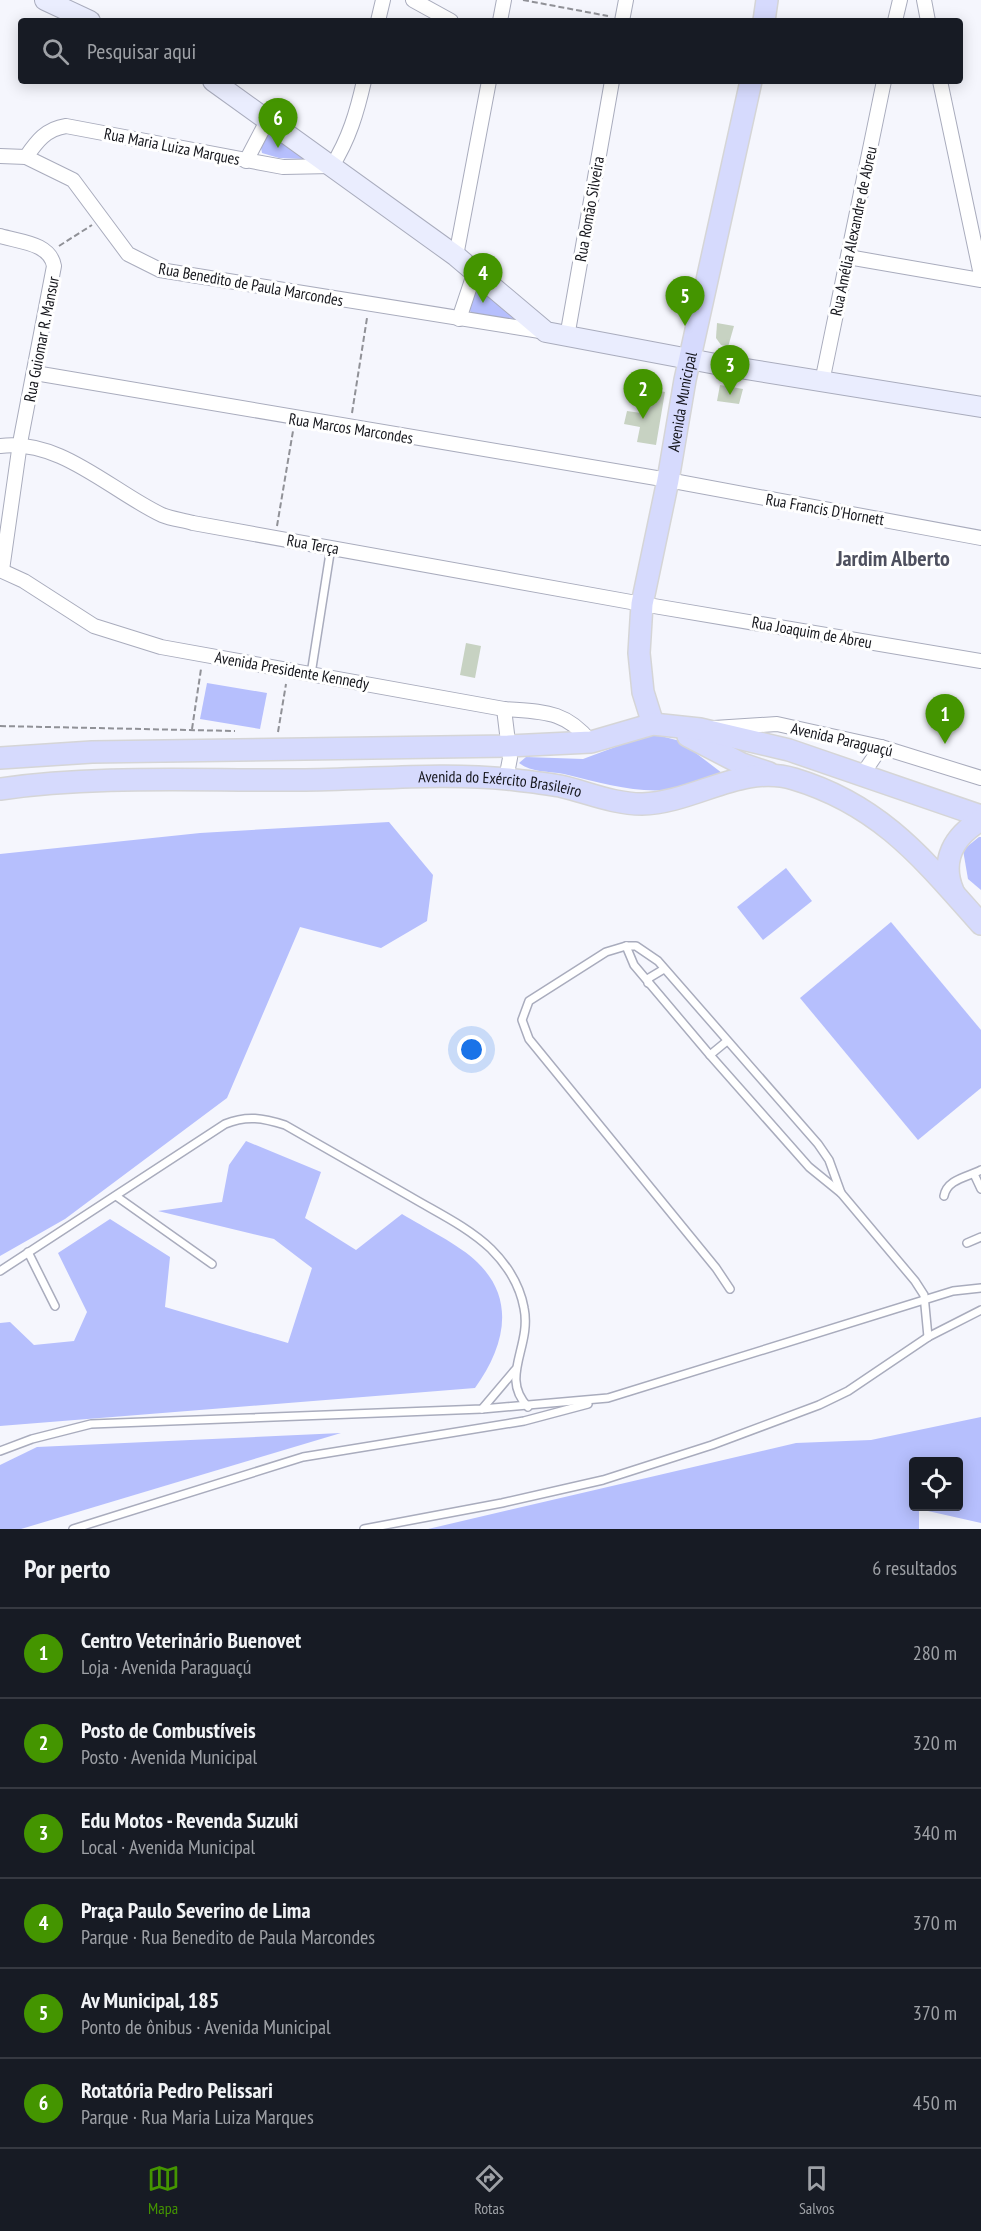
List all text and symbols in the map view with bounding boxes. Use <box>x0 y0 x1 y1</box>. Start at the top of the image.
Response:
search box <box>18 18 963 84</box>
icon: search <box>39 35 72 68</box>
text: Pesquisar aqui <box>87 37 196 65</box>
pin: 6 <box>258 98 298 148</box>
street label: Rua Maria Luiza Marques <box>102 123 242 169</box>
street label: Rua Amélia Alexandre de Abreu <box>825 144 881 318</box>
street label: Rua Romão Silveira <box>570 155 608 263</box>
pin: 4 <box>464 254 502 303</box>
street label: Rua Benedito de Paula Marcondes <box>157 258 345 310</box>
street label: Rua Guiomar R. Mansur <box>19 274 63 403</box>
pin: 5 <box>666 276 704 326</box>
pin: 3 <box>710 346 750 395</box>
street label: Avenida Municipal <box>663 350 701 453</box>
pin: 2 <box>624 370 662 419</box>
street label: Rua Marcos Marcondes <box>287 408 415 448</box>
street label: Rua Francis D'Hornett <box>764 489 886 529</box>
street label: Rua Terça <box>285 530 341 558</box>
district label: Jardim Alberto <box>835 544 950 572</box>
street label: Rua Joaquim de Abreu <box>750 612 874 652</box>
street label: Avenida Presidente Kennedy <box>213 647 371 693</box>
pin: 1 <box>926 694 964 744</box>
street label: Avenida Paraguaçú <box>789 718 895 760</box>
street label: Avenida do Exército Brasileiro <box>418 766 584 801</box>
your location <box>457 1035 486 1064</box>
map controls <box>909 1457 963 1511</box>
button: locate <box>909 1457 963 1511</box>
text: Por perto <box>24 1552 110 1585</box>
text: 6 resultados <box>872 1555 957 1581</box>
text: Centro Veterinário Buenovet <box>81 1626 301 1654</box>
text: 1 <box>39 1640 48 1666</box>
text: 280 m <box>913 1640 957 1666</box>
text: Loja · Avenida Paraguaçú <box>81 1654 252 1680</box>
text: Posto de Combustíveis <box>81 1716 256 1744</box>
text: 2 <box>39 1730 48 1756</box>
text: 320 m <box>913 1730 957 1756</box>
text: Posto · Avenida Municipal <box>81 1744 257 1770</box>
text: Edu Motos - Revenda Suzuki <box>81 1806 299 1834</box>
text: 3 <box>39 1820 48 1846</box>
text: 340 m <box>913 1820 957 1846</box>
text: Local · Avenida Municipal <box>81 1834 255 1860</box>
text: Praça Paulo Severino de Lima <box>81 1896 311 1924</box>
text: 4 <box>39 1910 48 1936</box>
text: 370 m <box>913 1910 957 1936</box>
text: Parque · Rua Benedito de Paula Marcondes <box>81 1924 375 1950</box>
text: Av Municipal, 185 <box>81 1986 219 2014</box>
text: 5 <box>39 2000 48 2026</box>
text: 370 m <box>913 2000 957 2026</box>
text: Ponto de ônibus · Avenida Municipal <box>81 2014 331 2040</box>
text: Rotatória Pedro Pelissari <box>81 2076 273 2104</box>
text: 6 <box>39 2090 48 2116</box>
text: 450 m <box>913 2090 957 2116</box>
text: Parque · Rua Maria Luiza Marques <box>81 2104 314 2130</box>
tab: Mapa <box>147 2162 180 2218</box>
tab: Rotas <box>473 2162 506 2218</box>
tab: Salvos <box>799 2162 834 2218</box>

